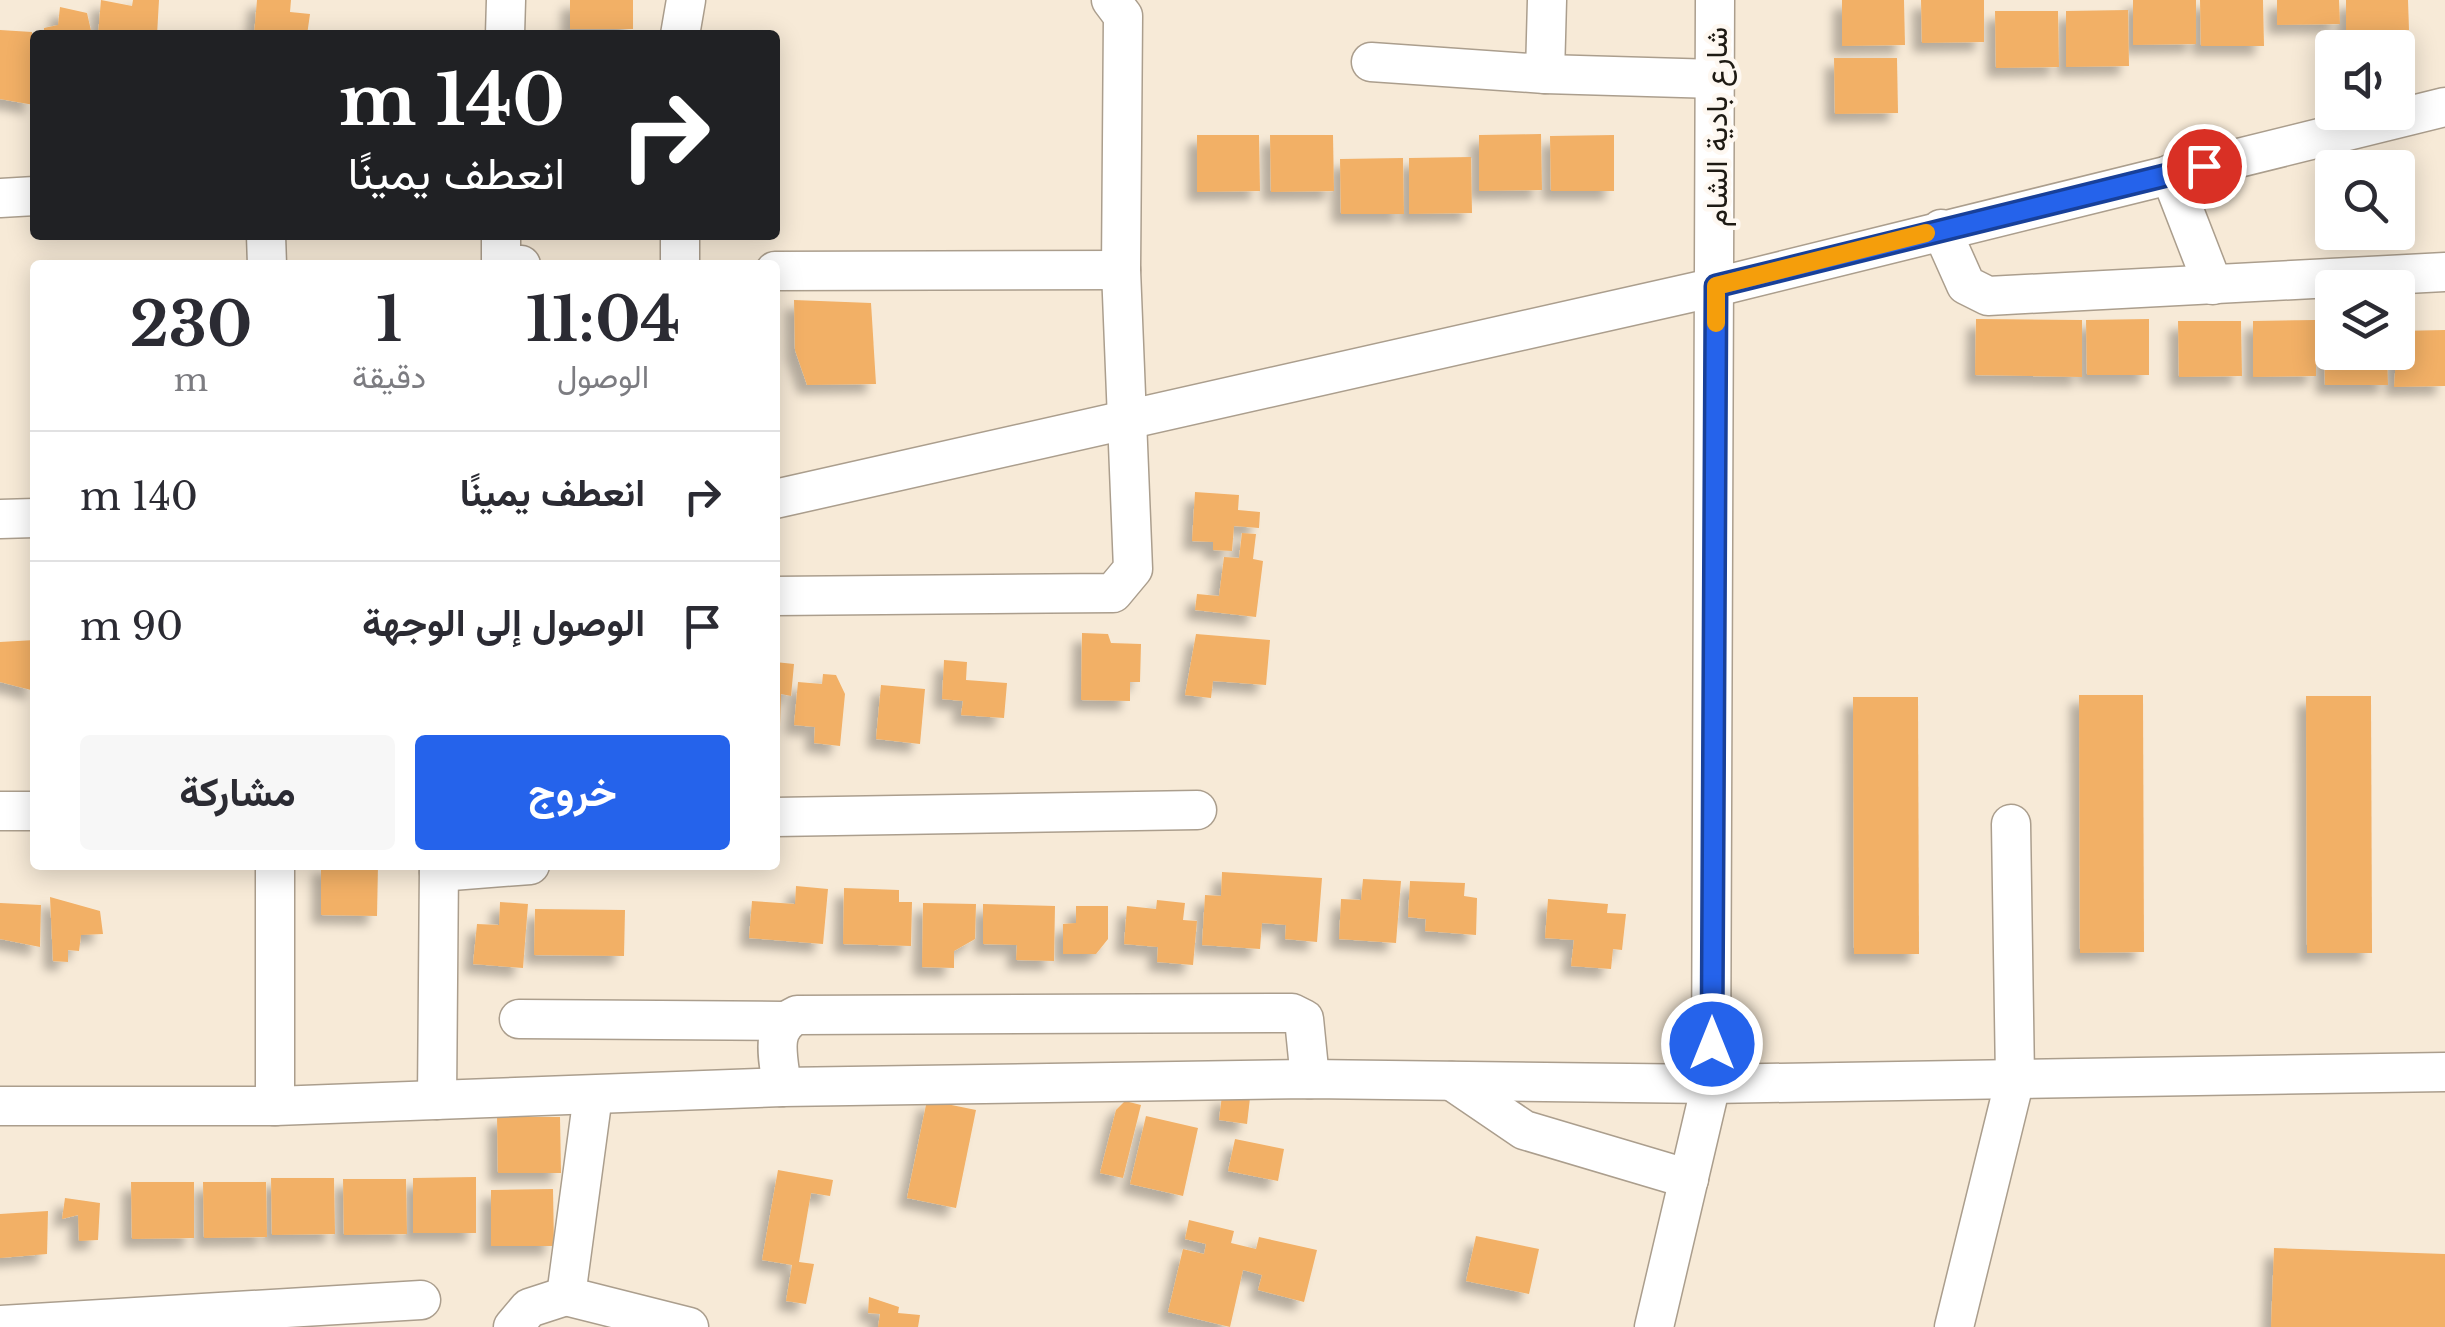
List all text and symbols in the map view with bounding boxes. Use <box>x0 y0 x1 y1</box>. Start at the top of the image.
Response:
street label: شارع بادية الشام <box>1698 27 1737 227</box>
map controls <box>2315 30 2415 370</box>
button: sound <box>2315 30 2415 130</box>
text: 140 m <box>339 57 565 144</box>
icon: right <box>600 70 730 200</box>
pin <box>2162 124 2247 209</box>
icon: arrive <box>2177 139 2232 194</box>
text: انعطف يمينًا <box>348 145 565 201</box>
button: search <box>2315 150 2415 250</box>
button: layers <box>2315 270 2415 370</box>
text: 1 <box>376 283 402 357</box>
text: 11:04 <box>526 283 680 357</box>
text: 230 <box>130 288 252 362</box>
text: دقيقة <box>352 357 426 397</box>
text: الوصول <box>557 357 649 397</box>
text: m <box>174 360 208 400</box>
text: انعطف يمينًا <box>460 469 645 516</box>
icon: right <box>675 469 730 524</box>
text: 140 m <box>80 473 198 520</box>
text: الوصول إلى الوجهة <box>362 599 645 646</box>
icon: arrive <box>675 599 730 654</box>
text: 90 m <box>80 603 183 650</box>
button: مشاركة <box>80 735 395 850</box>
button: خروج <box>415 735 730 850</box>
position arrow <box>1660 992 1764 1096</box>

